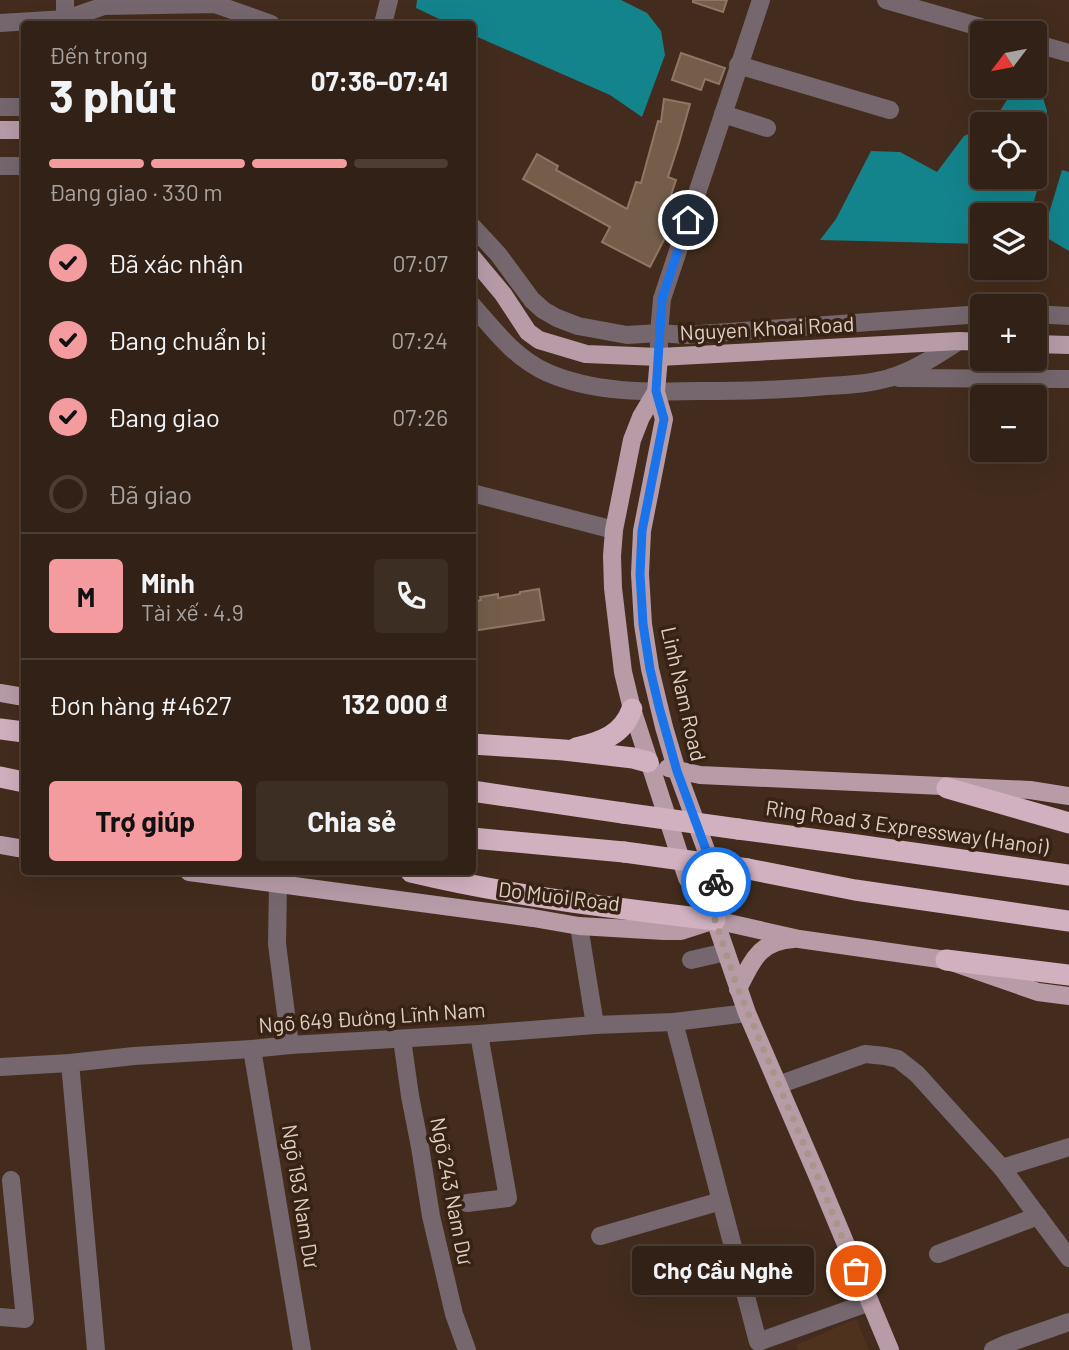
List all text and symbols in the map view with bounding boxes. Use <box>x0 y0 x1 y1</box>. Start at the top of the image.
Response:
north arrow <box>970 21 1046 98</box>
map controls <box>970 21 1047 462</box>
text: Đến trong <box>49 41 148 69</box>
text: 07:36–07:41 <box>311 65 448 96</box>
text: 3 phút <box>49 67 177 122</box>
button: locate <box>970 112 1047 189</box>
text: Đang giao · 330 m <box>49 178 222 206</box>
pin <box>658 190 718 250</box>
icon: home <box>669 201 707 239</box>
button: layers <box>970 203 1047 280</box>
icon: check <box>49 244 87 282</box>
text: Đã xác nhận <box>108 247 244 278</box>
text: 07:07 <box>392 249 448 277</box>
button: + <box>970 294 1047 371</box>
street label: Nguyen Khoai Road <box>679 310 855 345</box>
icon: check <box>49 321 87 359</box>
text: Đang chuẩn bị <box>108 324 267 355</box>
text: 07:24 <box>391 326 448 354</box>
button: − <box>970 385 1047 462</box>
icon: check <box>49 398 87 436</box>
text: Đang giao <box>108 401 220 432</box>
text: 07:26 <box>392 403 448 431</box>
text: Đã giao <box>108 478 192 509</box>
button: phone <box>374 559 448 633</box>
text: Minh <box>141 567 195 598</box>
text: M <box>77 581 95 612</box>
text: Tài xế · 4.9 <box>141 598 244 626</box>
street label: Linh Nam Road <box>657 624 712 763</box>
text: 132 000 ₫ <box>342 688 448 719</box>
text: Đơn hàng #4627 <box>49 689 231 720</box>
button: Trợ giúp <box>49 781 242 861</box>
button: Chia sẻ <box>256 781 448 861</box>
street label: Ring Road 3 Expressway (Hanoi) <box>764 794 1051 859</box>
courier <box>681 847 751 917</box>
icon: bike <box>697 863 735 901</box>
street label: Do Muoi Road <box>497 876 621 915</box>
street label: Ngõ 649 Đường Lĩnh Nam <box>258 996 486 1037</box>
street label: Ngõ 243 Nam Dư <box>426 1115 479 1267</box>
street label: Ngõ 193 Nam Dư <box>278 1122 325 1270</box>
pin <box>826 1241 886 1301</box>
callout: Chợ Cầu Nghè <box>632 1246 814 1296</box>
icon: bag <box>837 1252 875 1290</box>
text: Chợ Cầu Nghè <box>653 1256 793 1284</box>

